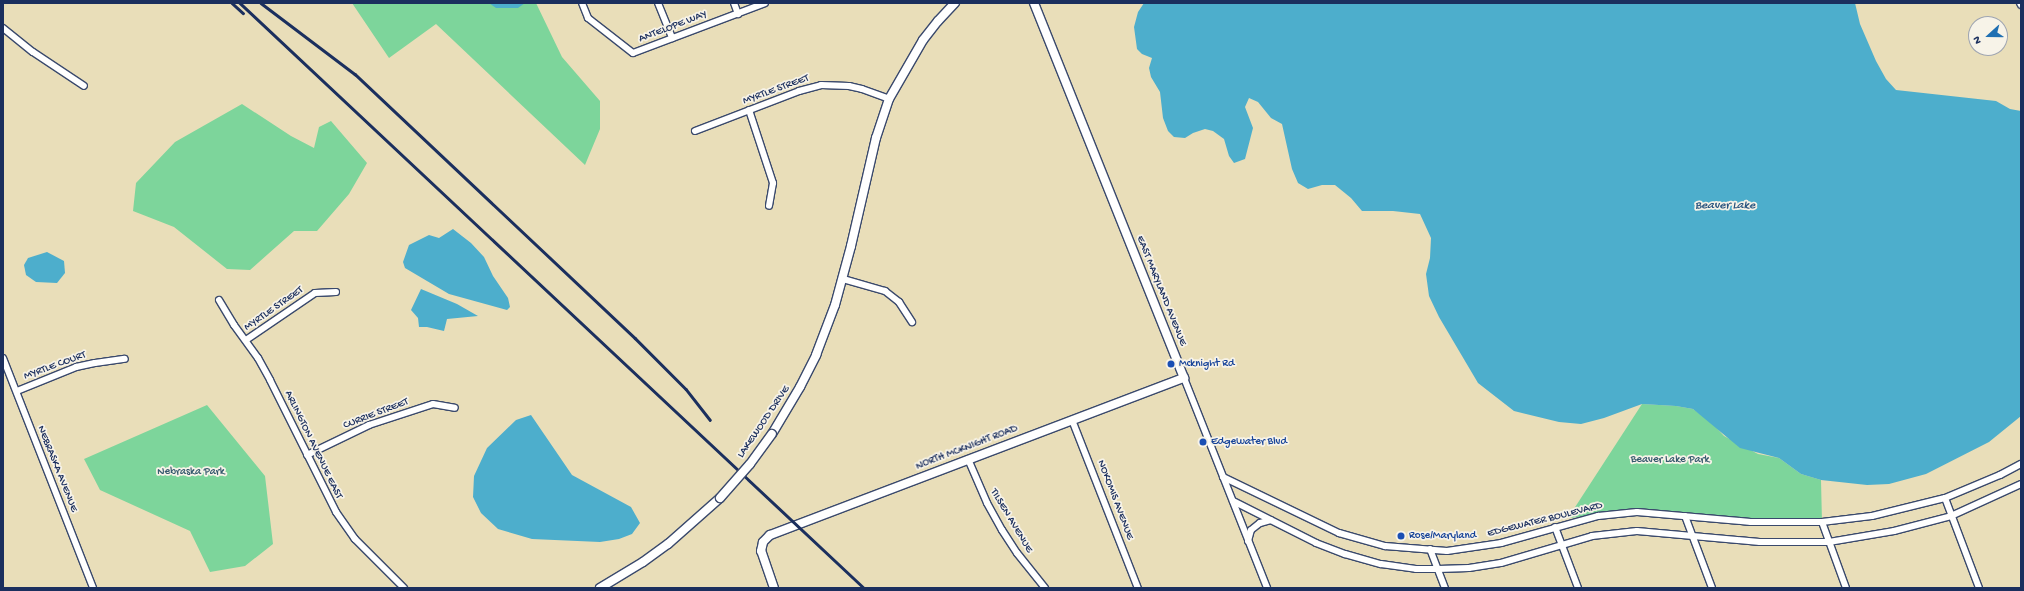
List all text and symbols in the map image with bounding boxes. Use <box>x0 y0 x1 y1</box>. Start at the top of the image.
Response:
street label: ANTELOPE WAY <box>637 8 709 46</box>
north arrow <box>1968 16 2008 56</box>
text: N <box>1971 34 1985 45</box>
street label: MYRTLE STREET <box>741 72 811 108</box>
water label: Beaver Lake <box>1695 200 1755 214</box>
street label: EAST MARYLAND AVENUE <box>1133 234 1189 348</box>
street label: MYRTLE STREET <box>242 284 306 334</box>
street label: MYRTLE COURT <box>22 349 88 383</box>
place label: Mcknight Rd <box>1179 357 1234 371</box>
marker: Mcknight Rd <box>1166 359 1176 369</box>
street label: LAKEWOOD DRIVE <box>735 383 793 461</box>
street label: ARLINGTON AVENUE EAST <box>281 389 345 501</box>
street label: CURRIE STREET <box>341 395 411 433</box>
street label: NORTH MCKNIGHT ROAD <box>914 422 1020 474</box>
street label: NEBRASKA AVENUE <box>34 424 80 514</box>
place label: Edgewater Blvd <box>1211 435 1287 449</box>
marker: Edgewater Blvd <box>1198 437 1208 447</box>
park label: Beaver Lake Park <box>1631 453 1709 467</box>
street label: NOKOMIS AVENUE <box>1094 458 1136 542</box>
park label: Nebraska Park <box>157 465 225 479</box>
street label: TILSEN AVENUE <box>987 487 1035 555</box>
street label: EDGEWATER BOULEVARD <box>1486 499 1604 541</box>
place label: Rose/Maryland <box>1409 529 1476 543</box>
marker: Rose/Maryland <box>1396 531 1406 541</box>

